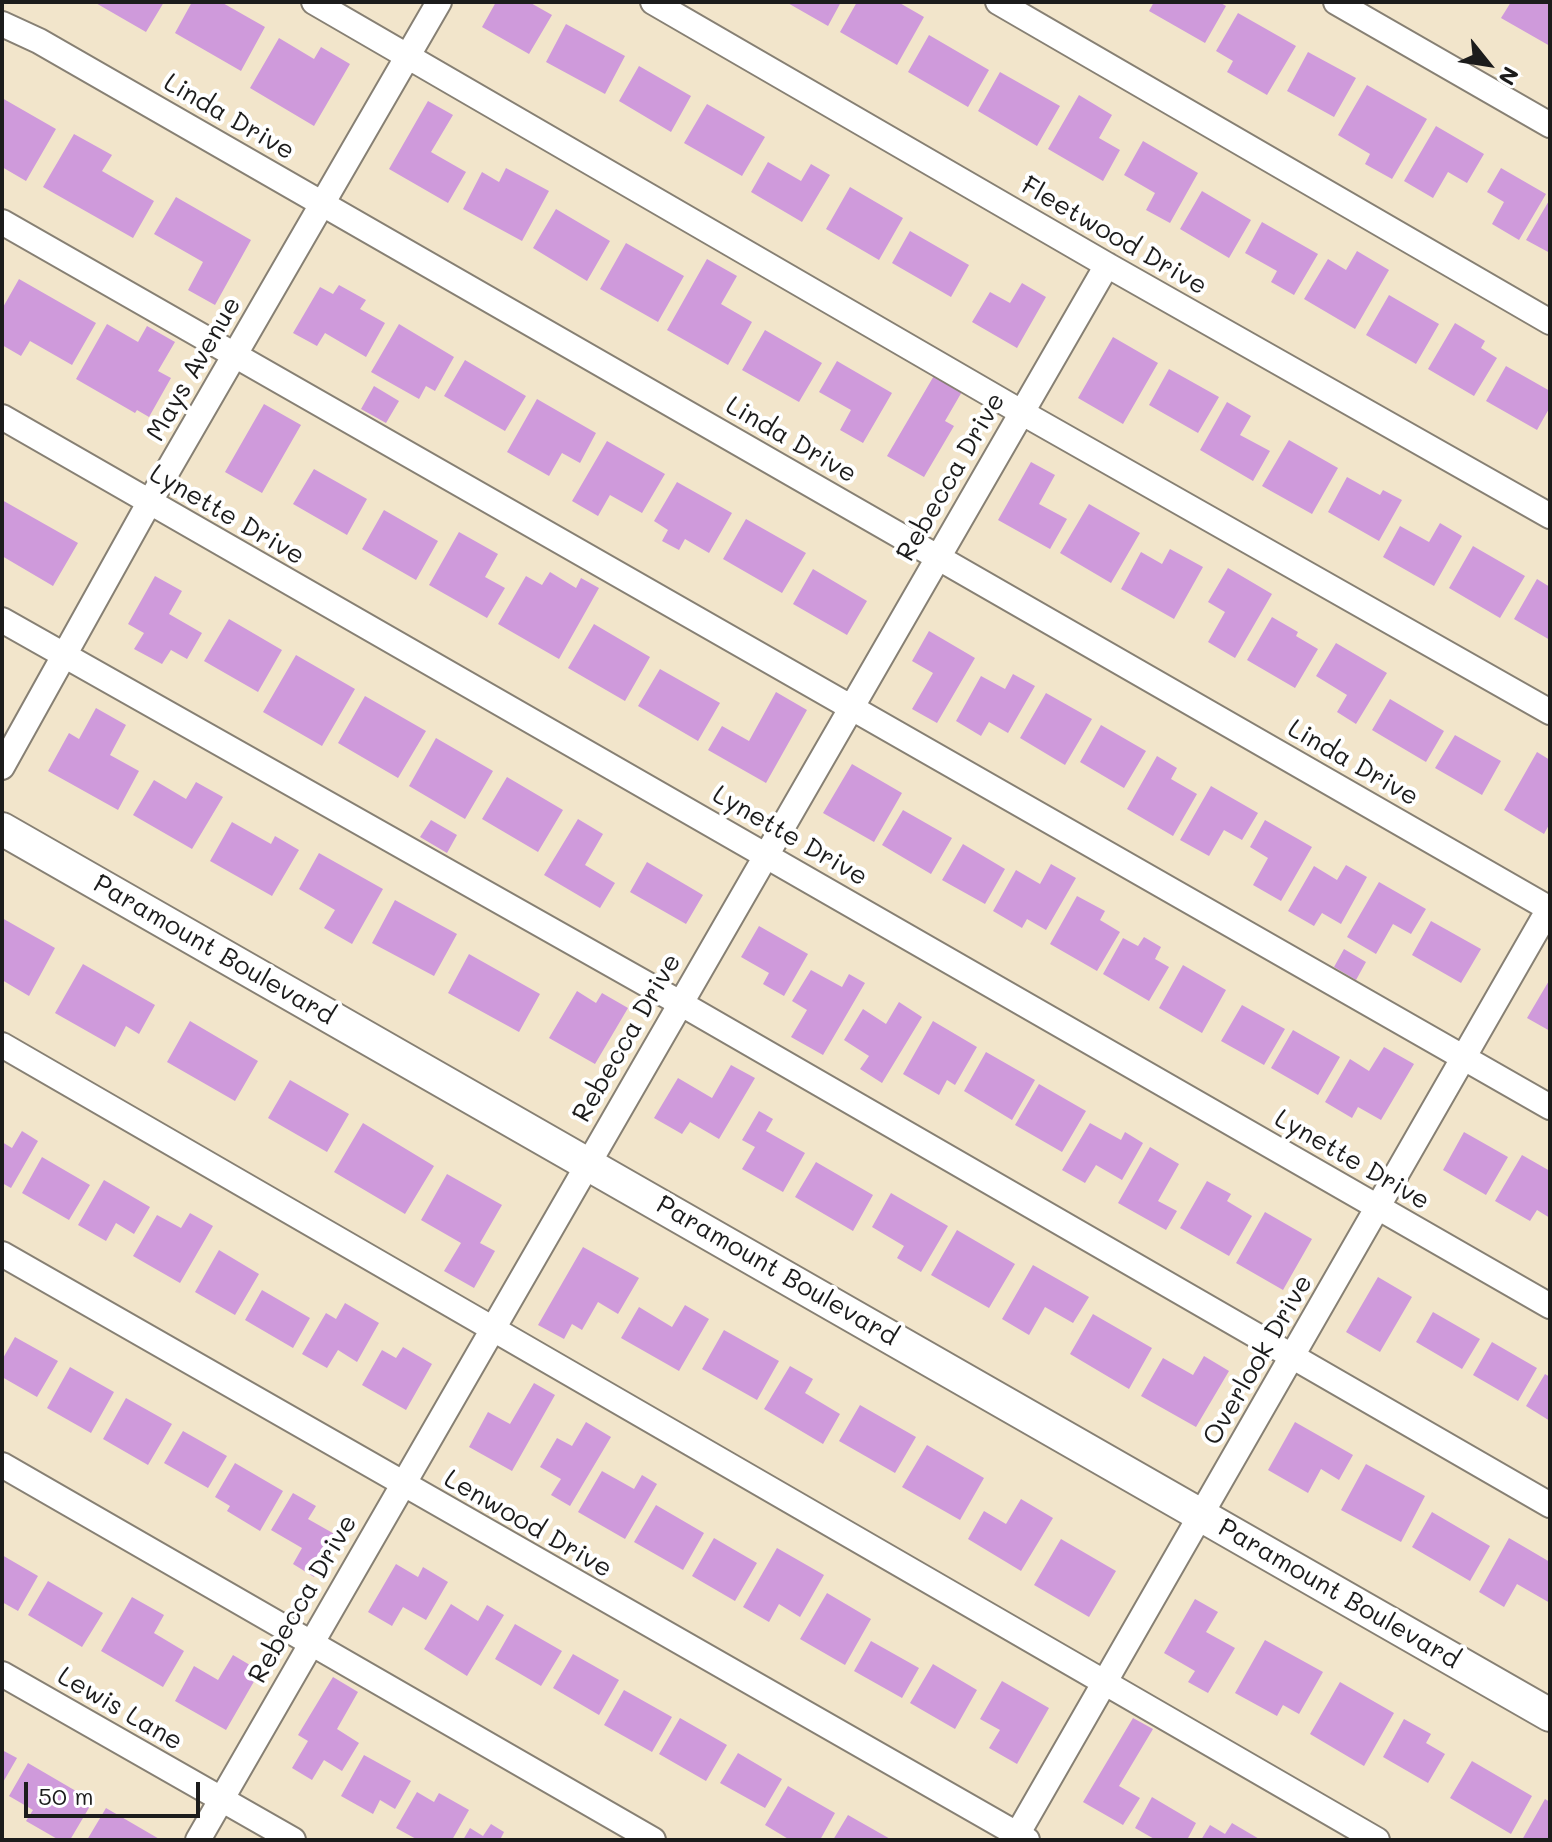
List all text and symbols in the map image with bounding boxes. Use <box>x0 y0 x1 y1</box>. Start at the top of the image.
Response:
north arrow <box>1448 24 1528 104</box>
text: N <box>1492 62 1526 91</box>
street label: Linda Drive <box>158 67 300 167</box>
street label: Fleetwood Drive <box>1016 170 1212 302</box>
street label: Mays Avenue <box>140 291 248 447</box>
street label: Rebecca Drive <box>890 387 1012 567</box>
street label: Linda Drive <box>720 390 862 490</box>
street label: Lynette Drive <box>144 458 310 572</box>
street label: Linda Drive <box>1282 713 1424 813</box>
street label: Lynette Drive <box>707 779 873 893</box>
street label: Paramount Boulevard <box>88 868 340 1032</box>
street label: Rebecca Drive <box>566 948 688 1128</box>
street label: Lynette Drive <box>1269 1103 1435 1217</box>
street label: Paramount Boulevard <box>651 1189 903 1353</box>
street label: Overlook Drive <box>1197 1269 1319 1451</box>
street label: Lenwood Drive <box>438 1463 618 1585</box>
street label: Rebecca Drive <box>242 1509 364 1689</box>
street label: Paramount Boulevard <box>1213 1512 1465 1676</box>
street label: Lewis Lane <box>52 1661 188 1757</box>
scale bar <box>28 1766 204 1816</box>
text: 50 m <box>38 1780 94 1811</box>

